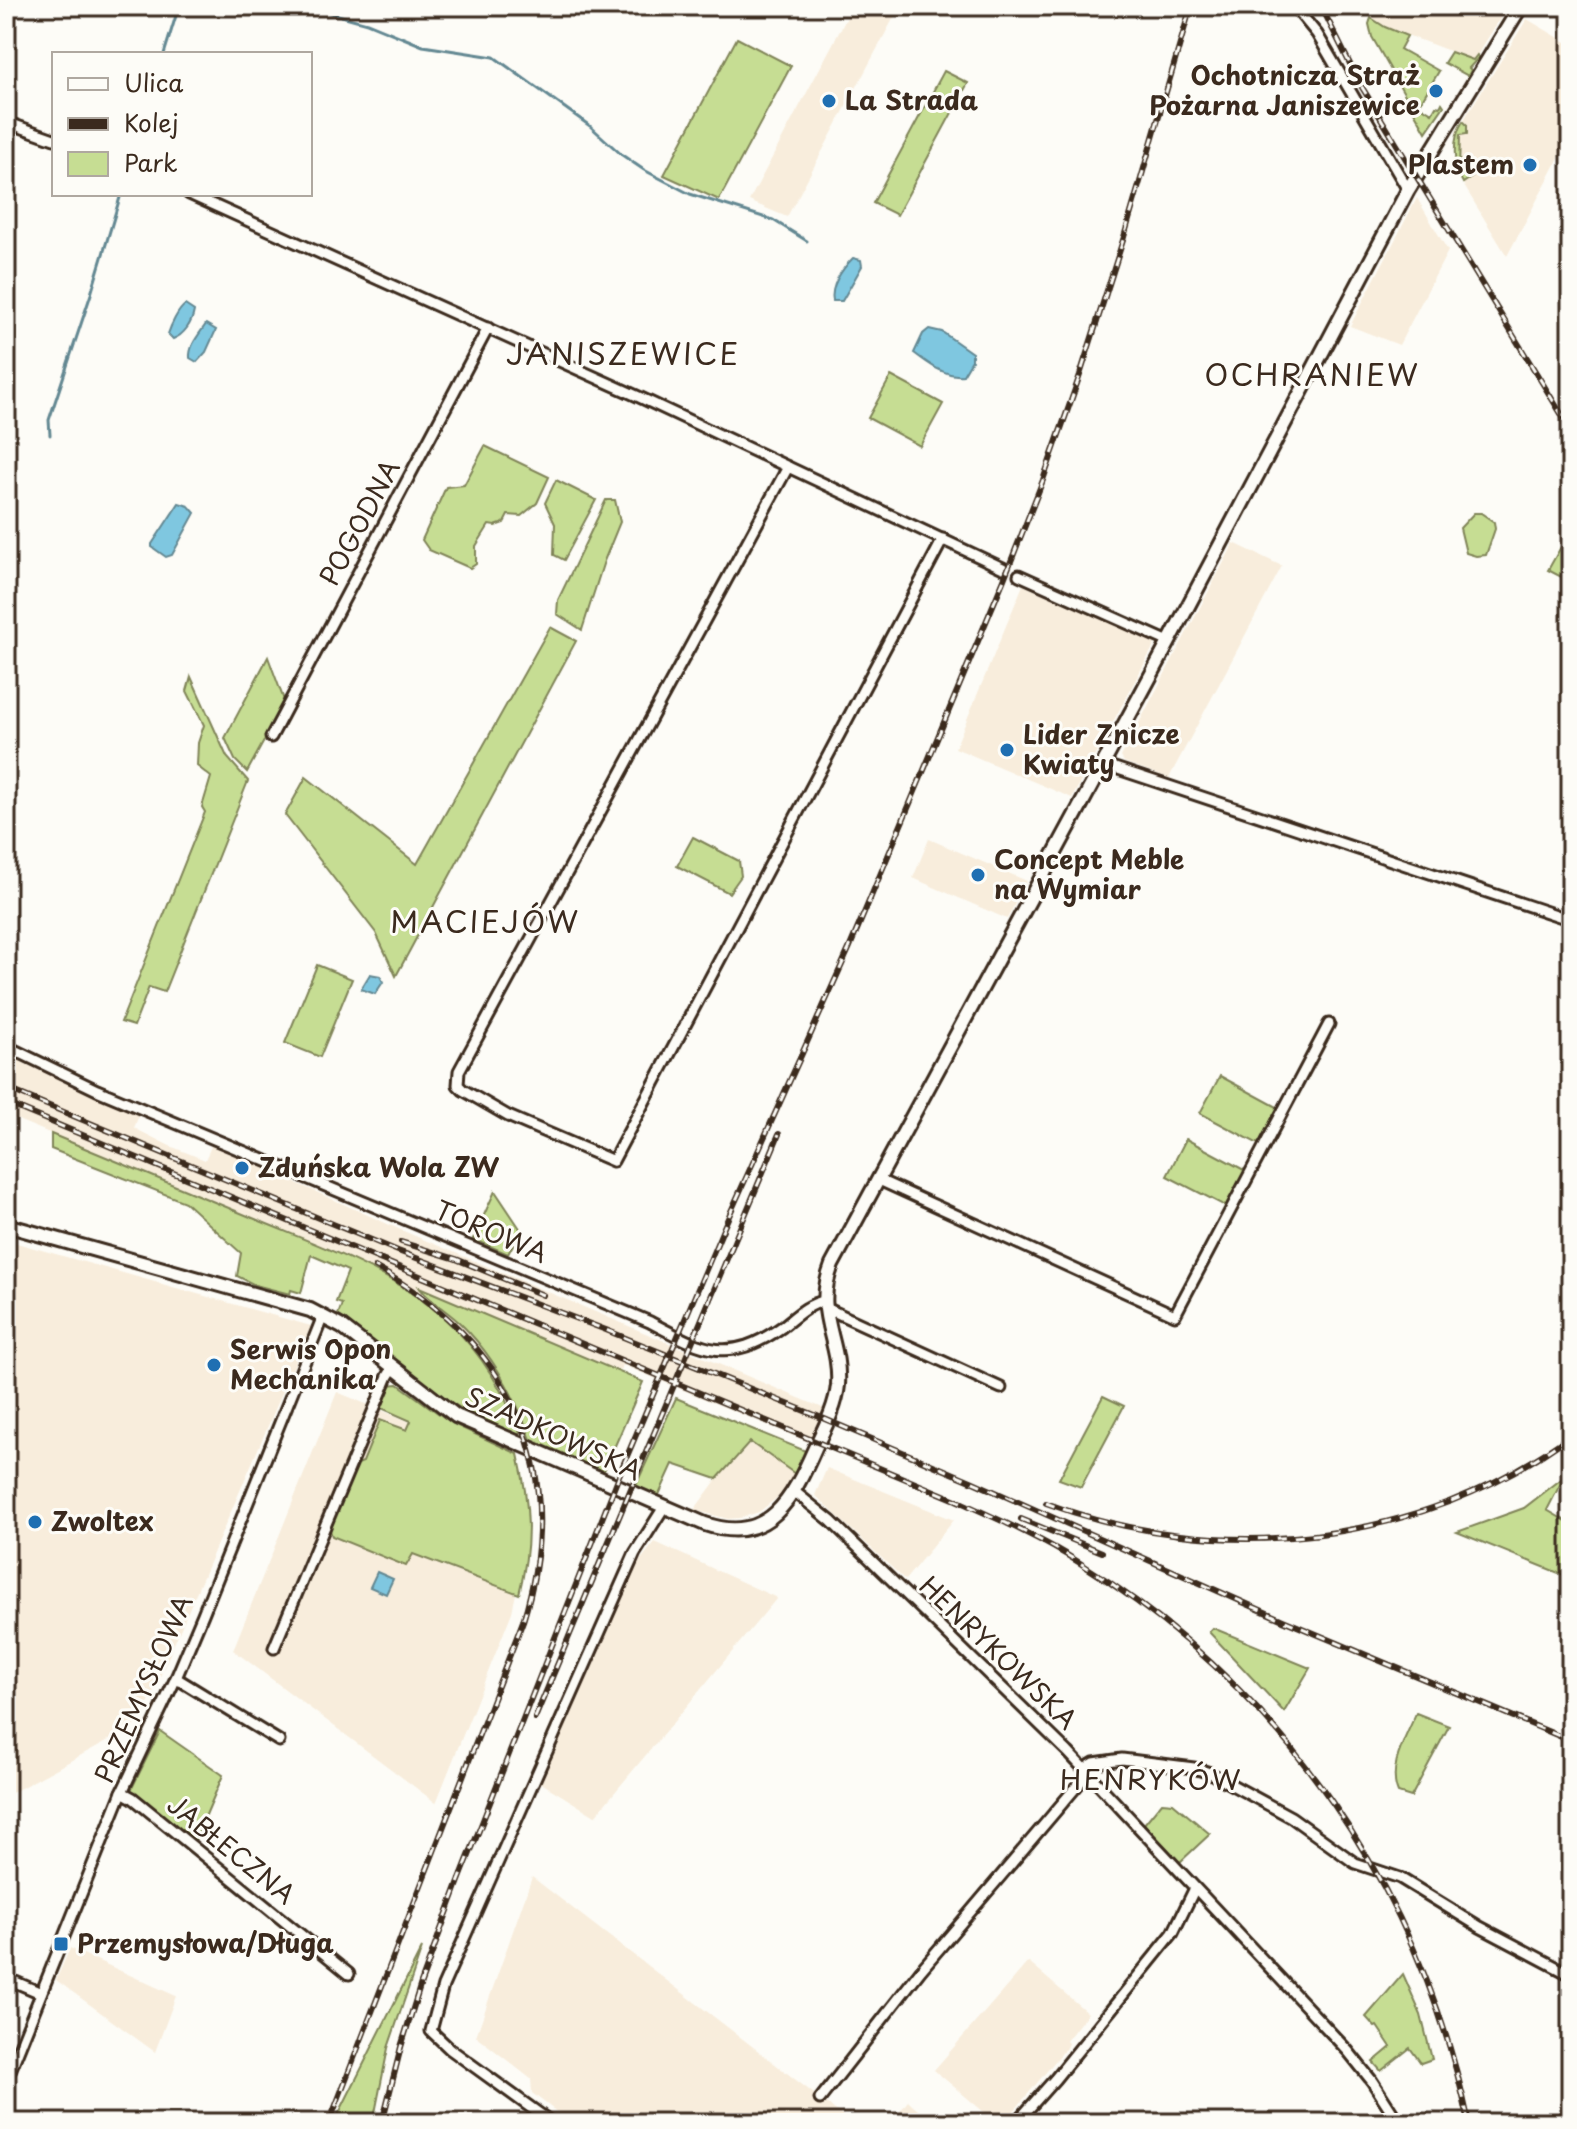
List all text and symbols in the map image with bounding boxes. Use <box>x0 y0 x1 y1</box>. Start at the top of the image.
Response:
legend <box>52 52 312 196</box>
place label: Ochotnicza Straż Pożarna Janiszewice <box>1149 55 1420 124</box>
text: Ulica <box>124 64 183 100</box>
place label: La Strada <box>845 80 978 119</box>
marker: Ochotnicza Straż Pożarna Janiszewice <box>1427 82 1445 100</box>
marker: La Strada <box>820 92 838 110</box>
text: Kolej <box>124 104 179 140</box>
text: Park <box>124 144 178 180</box>
place label: Plastem <box>1408 144 1514 183</box>
marker: Plastem <box>1521 156 1539 174</box>
district label: JANISZEWICE <box>506 330 740 375</box>
district label: OCHRANIEW <box>1204 351 1420 396</box>
street label: POGODNA <box>309 452 408 593</box>
place label: Lider Znicze Kwiaty <box>1023 714 1180 783</box>
marker: Lider Znicze Kwiaty <box>998 741 1016 759</box>
place label: Concept Meble na Wymiar <box>994 839 1184 908</box>
marker: Concept Meble na Wymiar <box>969 866 987 884</box>
district label: MACIEJÓW <box>390 898 580 943</box>
place label: Zduńska Wola ZW <box>258 1147 500 1186</box>
marker: Zduńska Wola ZW <box>233 1159 251 1177</box>
street label: TOROWA <box>429 1189 554 1272</box>
place label: Serwis Opon Mechanika <box>230 1329 391 1398</box>
marker: Serwis Opon Mechanika <box>205 1356 223 1374</box>
street label: SZADKOWSKA <box>459 1376 648 1489</box>
place label: Zwoltex <box>51 1501 154 1540</box>
marker: Zwoltex <box>26 1513 44 1531</box>
street label: HENRYKOWSKA <box>911 1566 1087 1738</box>
street label: PRZEMYSŁOWA <box>84 1588 202 1789</box>
district label: HENRYKÓW <box>1060 1757 1242 1800</box>
street label: JABŁECZNA <box>160 1785 304 1913</box>
place label: Przemysłowa/Długa <box>77 1923 334 1962</box>
marker: Przemysłowa/Długa <box>52 1935 70 1953</box>

